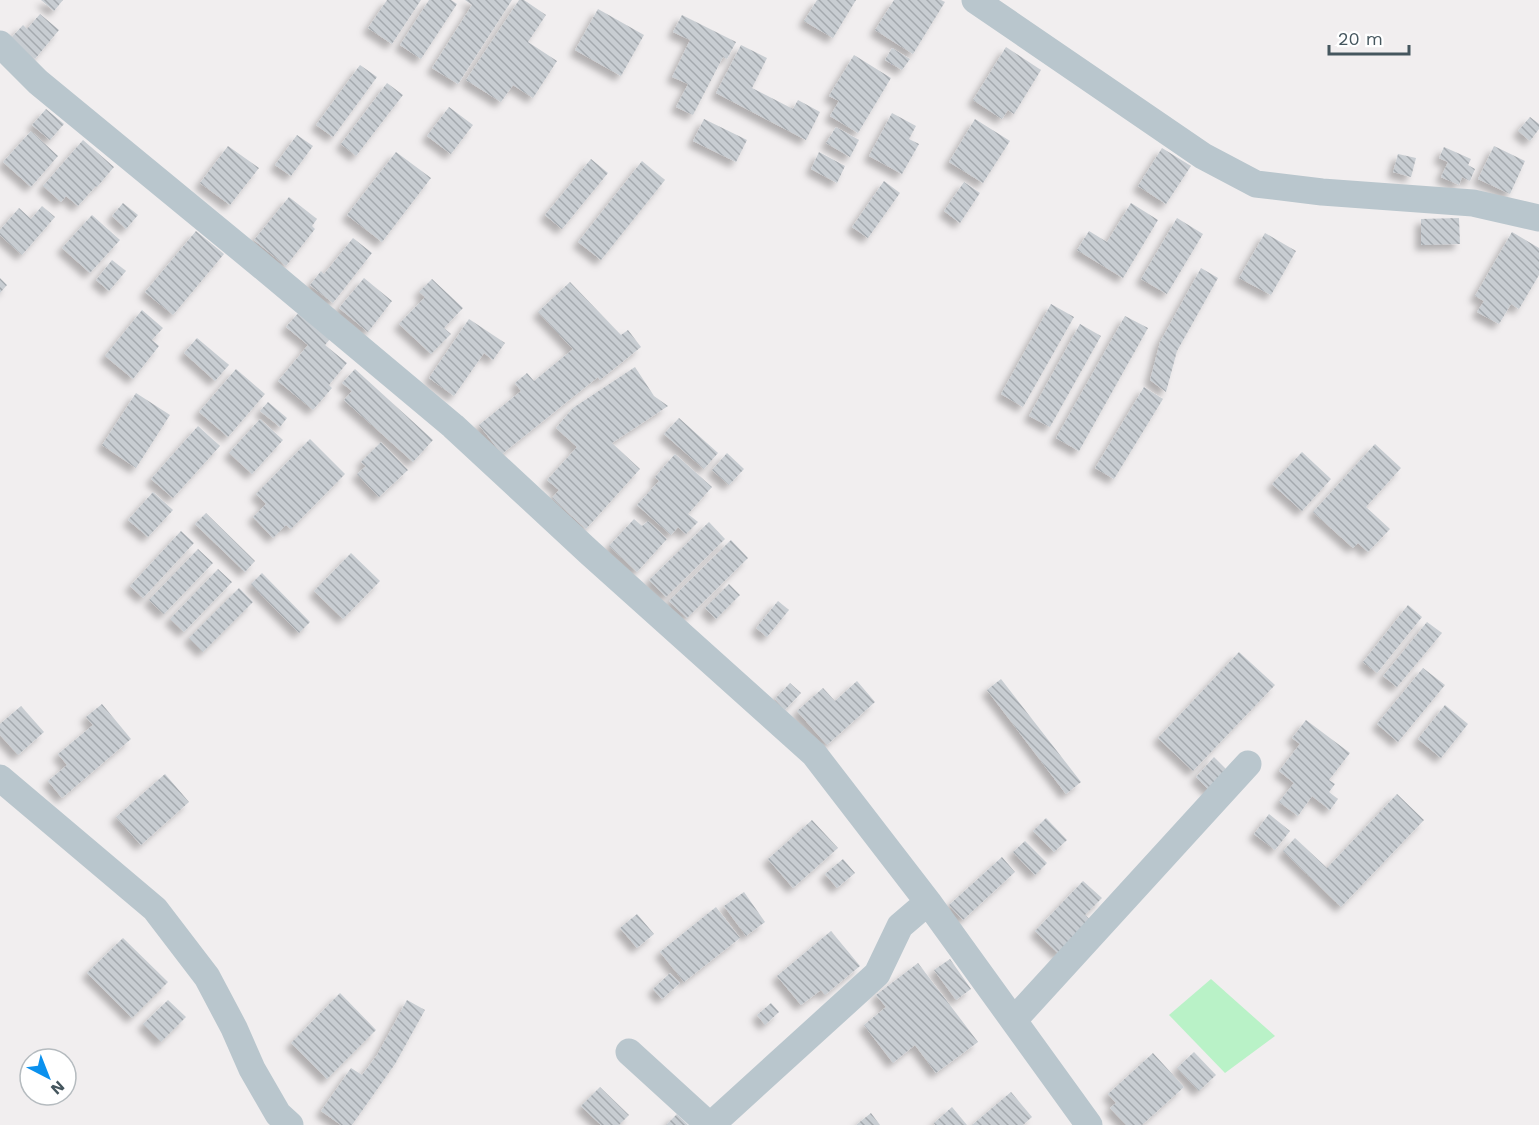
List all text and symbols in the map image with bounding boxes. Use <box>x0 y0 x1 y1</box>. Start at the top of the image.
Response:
scale bar <box>1329 18 1408 56</box>
text: 20 m <box>1338 28 1383 49</box>
north arrow <box>18 1047 78 1107</box>
text: N <box>47 1077 68 1099</box>

